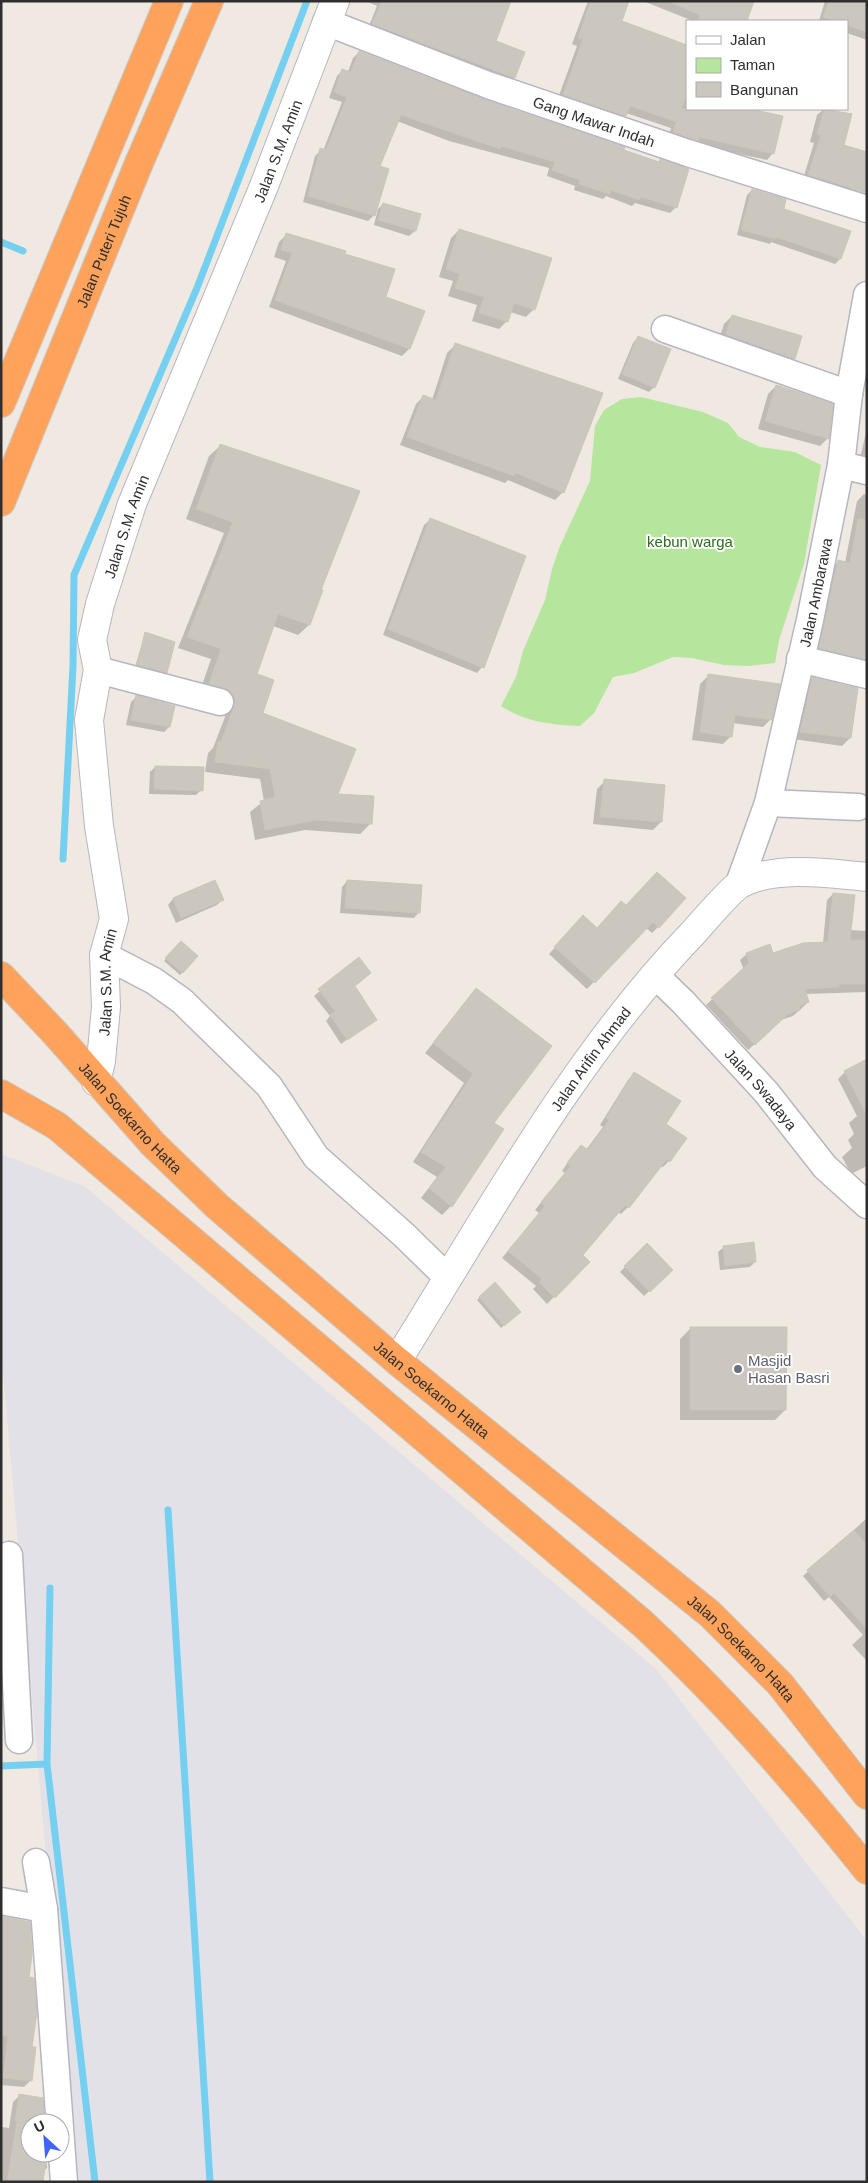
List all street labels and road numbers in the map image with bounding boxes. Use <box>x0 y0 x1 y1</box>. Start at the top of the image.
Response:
street label: Gang Mawar Indah <box>531 93 657 150</box>
street label: Jalan S.M. Amin <box>250 97 305 205</box>
street label: Jalan Puteri Tujuh <box>73 192 134 310</box>
street label: Jalan S.M. Amin <box>100 472 152 580</box>
street label: Jalan Ambarawa <box>796 536 835 648</box>
street label: Jalan S.M. Amin <box>95 926 120 1037</box>
street label: Jalan Arifin Ahmad <box>547 1003 634 1114</box>
street label: Jalan Swadaya <box>722 1045 801 1134</box>
street label: Jalan Soekarno Hatta <box>76 1058 186 1177</box>
street label: Jalan Soekarno Hatta <box>371 1337 494 1442</box>
street label: Jalan Soekarno Hatta <box>685 1591 799 1705</box>

